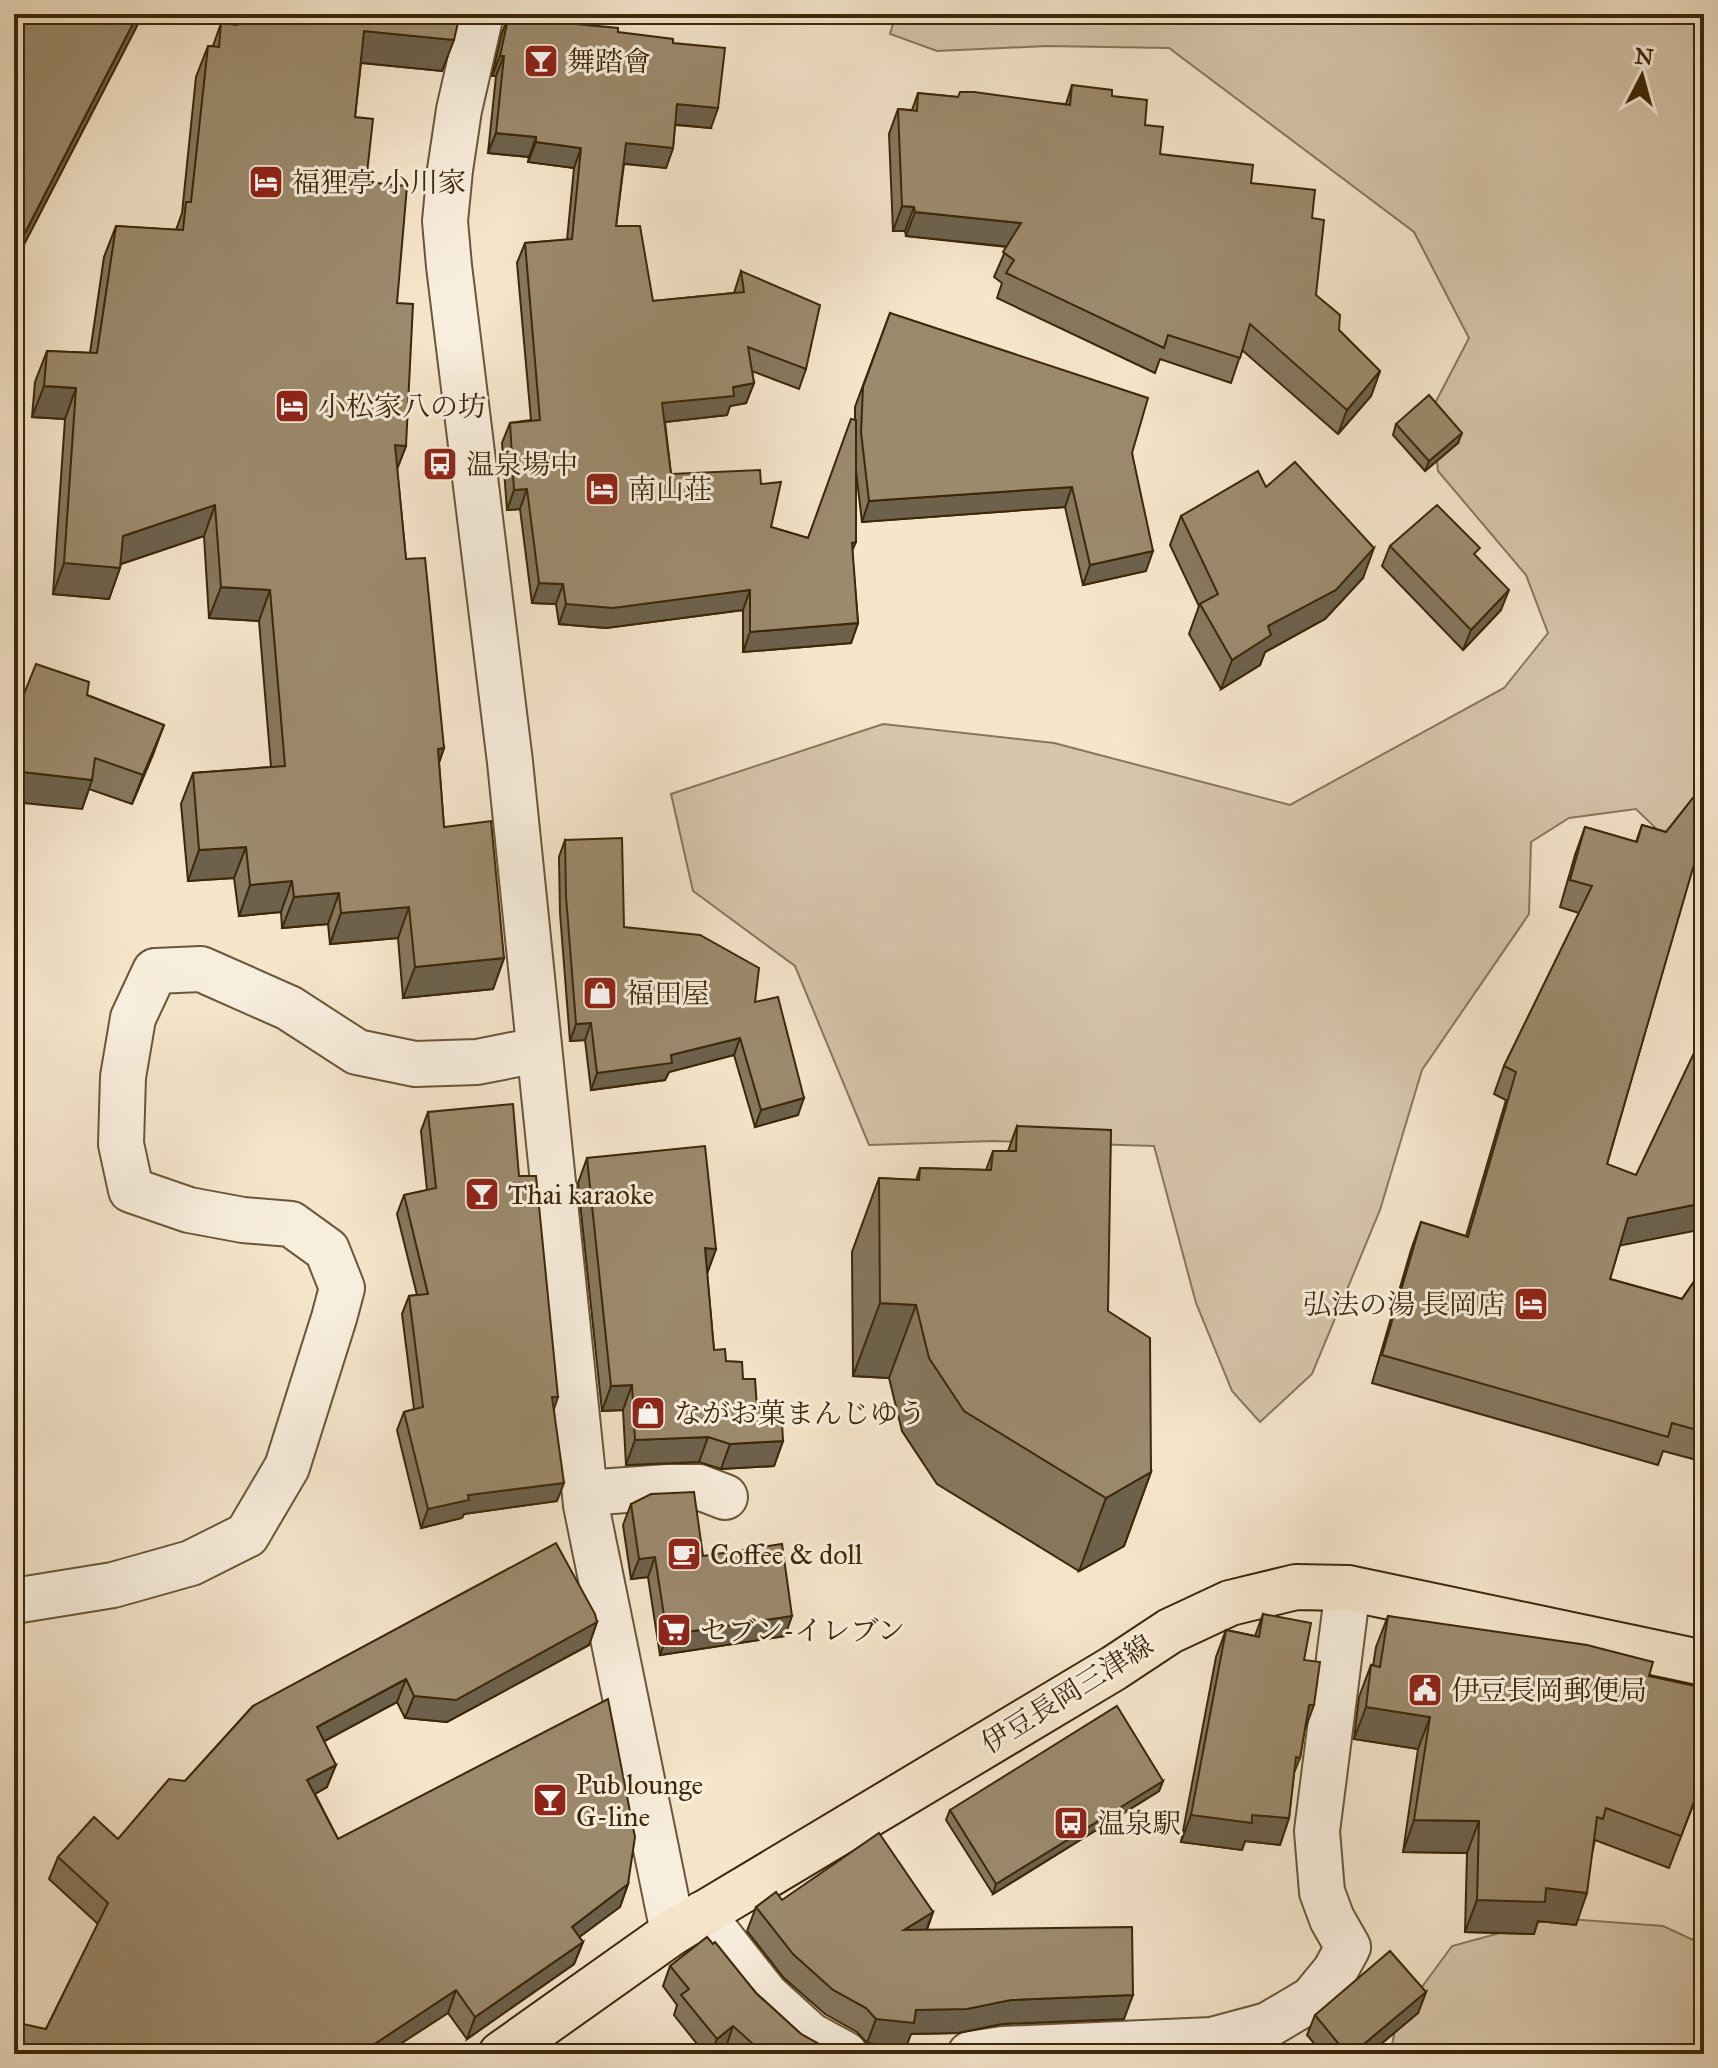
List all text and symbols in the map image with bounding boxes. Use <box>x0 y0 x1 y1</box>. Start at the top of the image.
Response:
north arrow <box>1602 36 1682 116</box>
bar icon: 舞踏會 <box>522 42 560 80</box>
text: N <box>1633 42 1655 71</box>
place label: 舞踏會 <box>567 44 651 79</box>
hotel icon: 福狸亭 小川家 <box>247 163 285 201</box>
place label: 福狸亭 小川家 <box>292 165 466 200</box>
hotel icon: 小松家八の坊 <box>273 387 311 425</box>
place label: 小松家八の坊 <box>318 389 486 424</box>
bus stop icon: 温泉場中 <box>421 445 459 483</box>
place label: 温泉場中 <box>466 447 578 482</box>
hotel icon: 南山荘 <box>583 470 621 508</box>
place label: 南山荘 <box>628 472 712 507</box>
shop icon: 福田屋 <box>581 974 619 1012</box>
place label: 福田屋 <box>626 976 710 1011</box>
bar icon: Thai karaoke <box>463 1175 501 1213</box>
place label: Thai karaoke <box>508 1177 654 1212</box>
hotel icon: 弘法の湯 長岡店 <box>1512 1285 1550 1323</box>
place label: 弘法の湯 長岡店 <box>1303 1287 1505 1322</box>
shop icon: ながお菓まんじゆう <box>629 1394 667 1432</box>
place label: ながお菓まんじゆう <box>674 1396 926 1431</box>
cafe icon: Coffee & doll <box>665 1535 703 1573</box>
place label: Coffee & doll <box>710 1537 863 1572</box>
supermarket icon: セブン-イレブン <box>655 1611 693 1649</box>
place label: セブン-イレブン <box>700 1613 905 1648</box>
street label: 伊豆長岡三津線 <box>975 1627 1159 1761</box>
public building icon: 伊豆長岡郵便局 <box>1406 1671 1444 1709</box>
place label: 伊豆長岡郵便局 <box>1451 1673 1647 1708</box>
place label: Pub lounge G-line <box>576 1767 703 1834</box>
bar icon: Pub lounge G-line <box>531 1781 569 1819</box>
bus stop icon: 温泉駅 <box>1052 1804 1090 1842</box>
place label: 温泉駅 <box>1097 1806 1181 1841</box>

